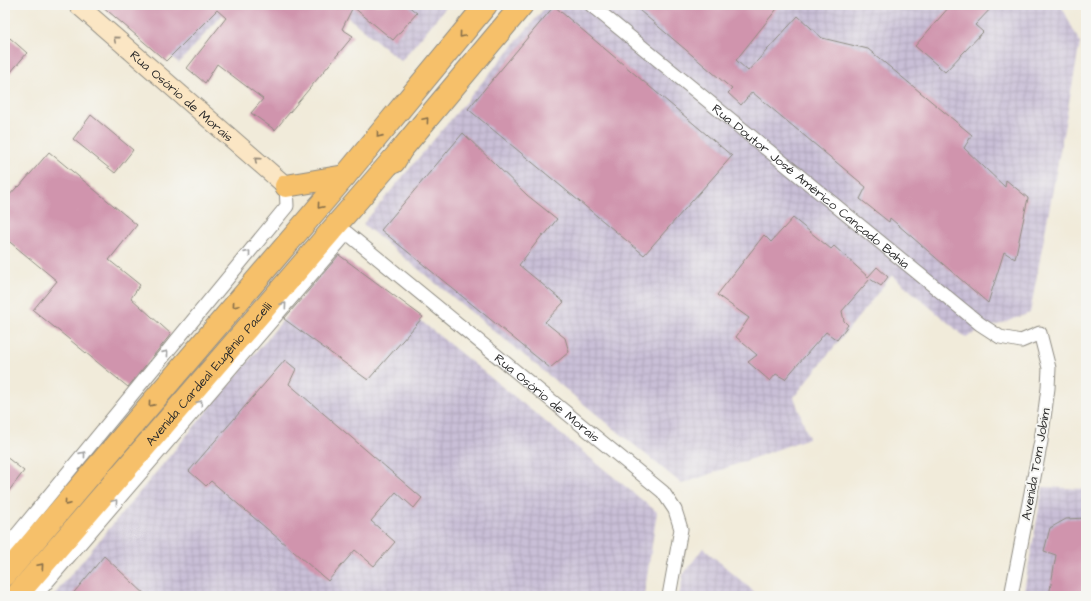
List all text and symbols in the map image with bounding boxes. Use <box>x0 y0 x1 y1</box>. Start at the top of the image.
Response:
one-way arrow <box>459 30 466 38</box>
one-way arrow <box>114 36 121 43</box>
street label: Rua Osório de Morais <box>126 46 237 147</box>
street label: Rua Doutor José Américo Cançado Bahia <box>708 100 914 273</box>
one-way arrow <box>421 117 429 125</box>
one-way arrow <box>376 131 383 138</box>
one-way arrow <box>254 158 262 165</box>
one-way arrow <box>317 201 324 209</box>
one-way arrow <box>244 250 251 258</box>
street label: Avenida Cardeal Eugênio Pacelli <box>142 298 276 450</box>
one-way arrow <box>233 300 240 307</box>
one-way arrow <box>280 302 287 310</box>
street label: Rua Osório de Morais <box>490 350 604 447</box>
one-way arrow <box>161 351 168 358</box>
one-way arrow <box>149 399 156 406</box>
one-way arrow <box>195 401 202 408</box>
street label: Avenida Tom Jobim <box>1017 406 1055 522</box>
one-way arrow <box>79 451 86 458</box>
one-way arrow <box>64 498 71 505</box>
one-way arrow <box>110 500 117 507</box>
one-way arrow <box>36 564 43 571</box>

